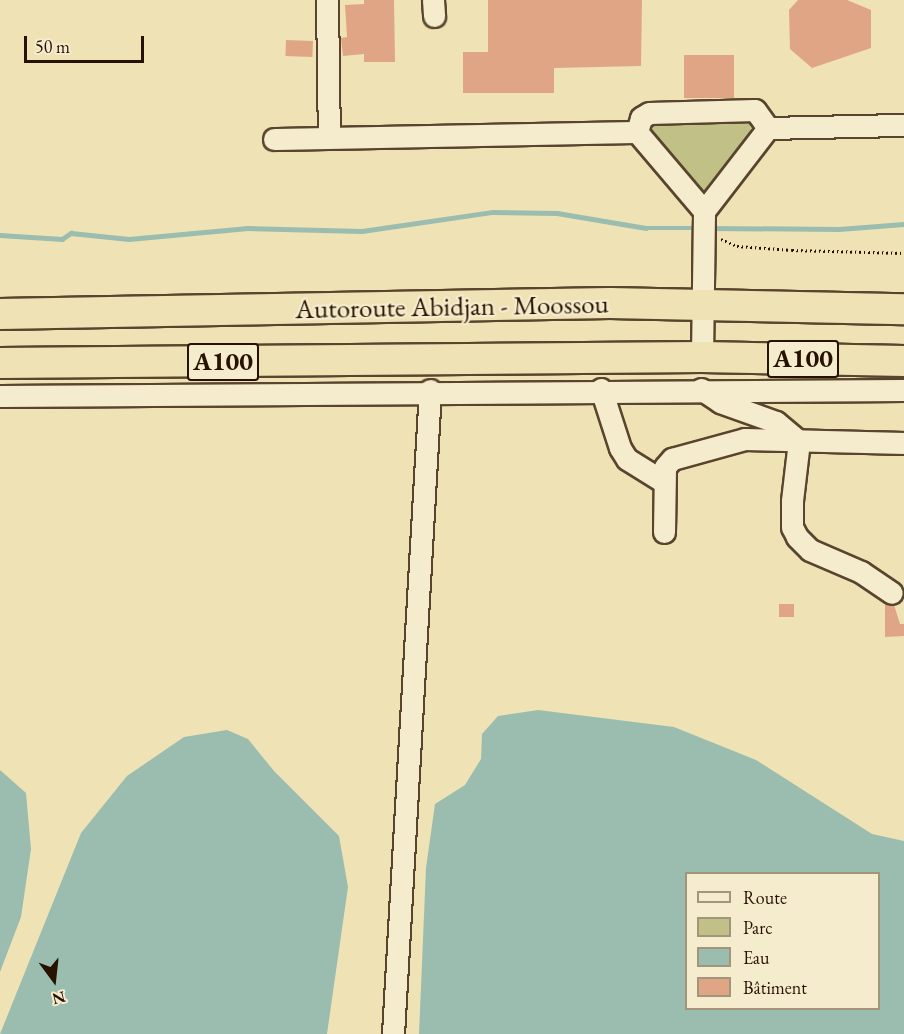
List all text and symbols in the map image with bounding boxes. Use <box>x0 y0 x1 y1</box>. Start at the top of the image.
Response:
scale bar <box>27 24 147 62</box>
text: 50 m <box>35 35 70 58</box>
street label: Autoroute Abidjan - Moossou <box>295 287 609 325</box>
road number: A100 <box>767 336 839 382</box>
road number: A100 <box>187 339 259 385</box>
legend <box>685 872 880 1010</box>
text: Route <box>743 886 787 909</box>
text: Parc <box>743 916 773 939</box>
text: Eau <box>743 946 769 969</box>
north arrow <box>24 950 84 1010</box>
text: Bâtiment <box>743 976 807 999</box>
text: N <box>50 986 68 1010</box>

